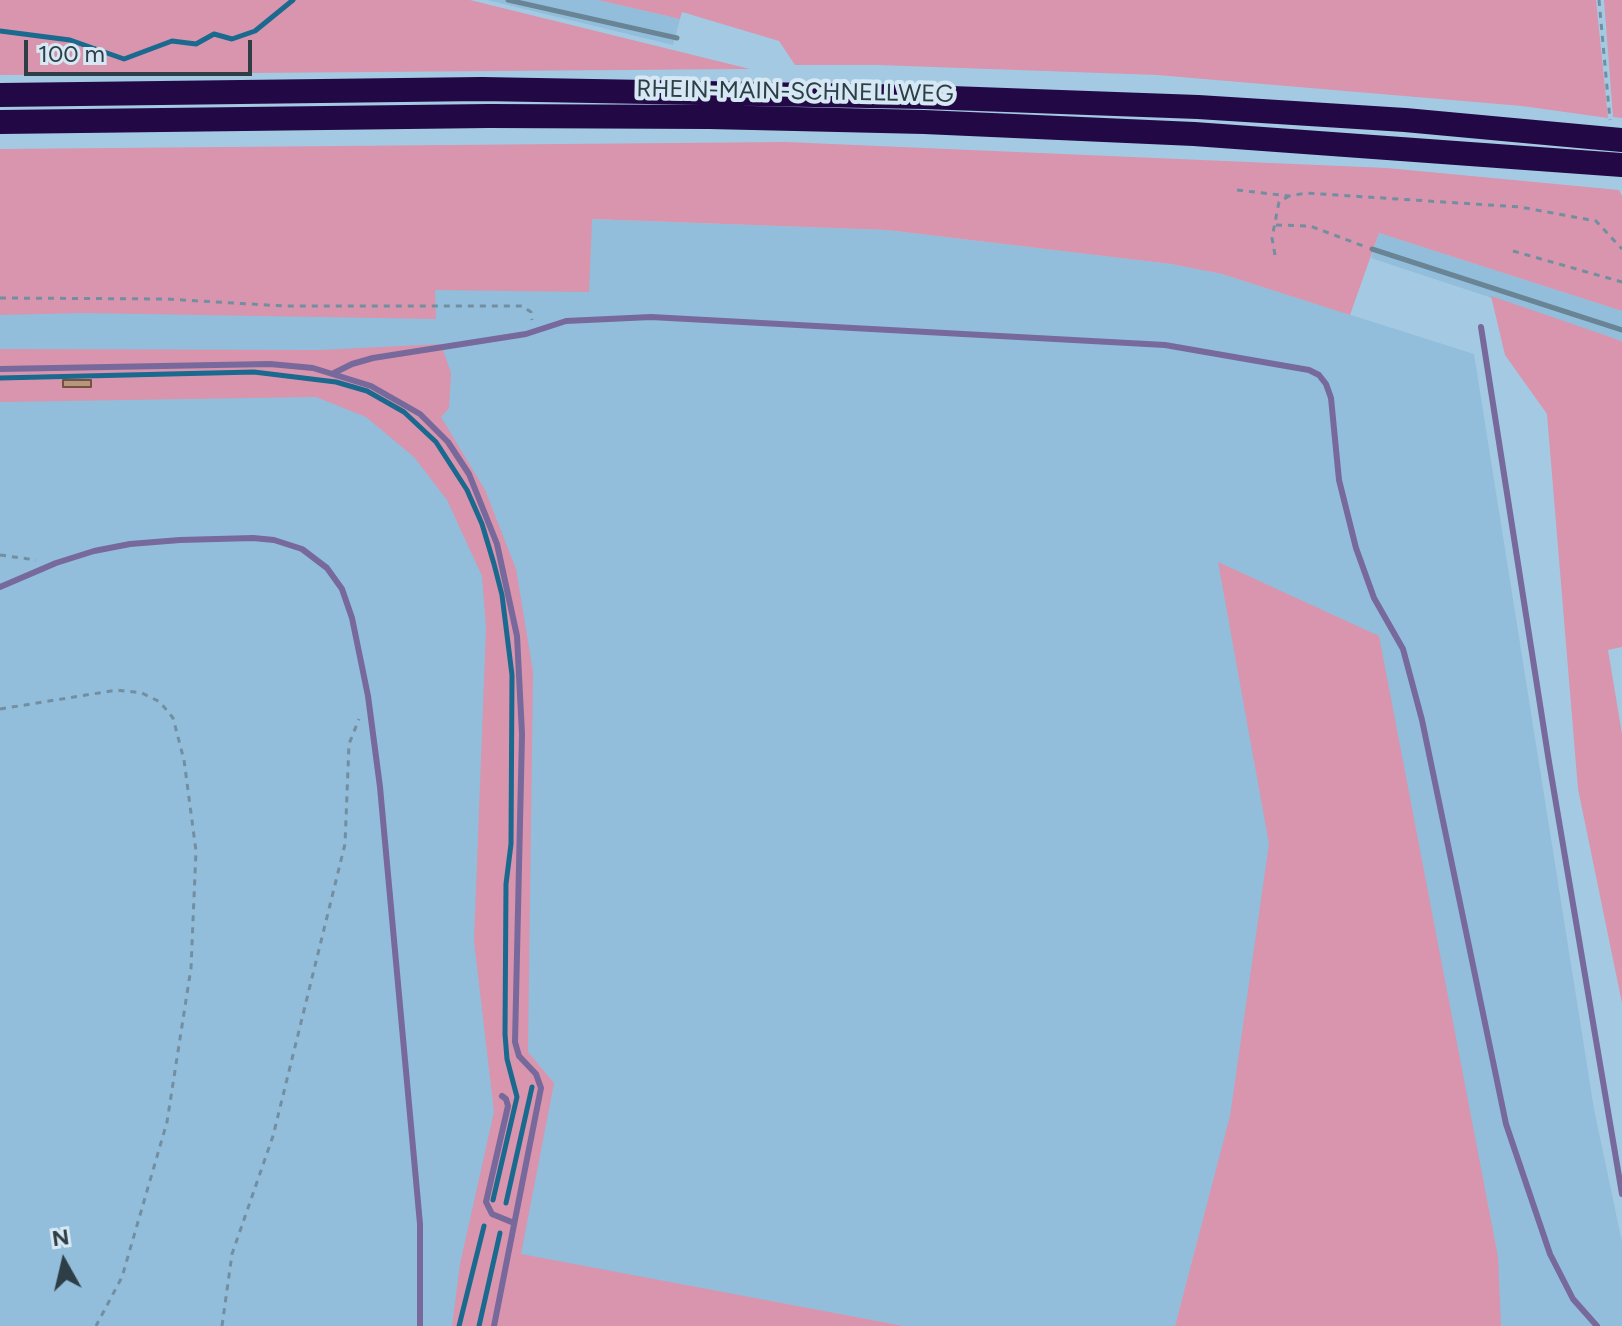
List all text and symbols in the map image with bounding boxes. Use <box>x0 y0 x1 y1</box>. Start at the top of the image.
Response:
scale bar <box>28 24 256 74</box>
text: 100 m <box>38 39 105 68</box>
street label: RHEIN-MAIN-SCHNELLWEG <box>636 75 954 109</box>
north arrow <box>24 1222 104 1302</box>
text: N <box>50 1223 71 1252</box>

